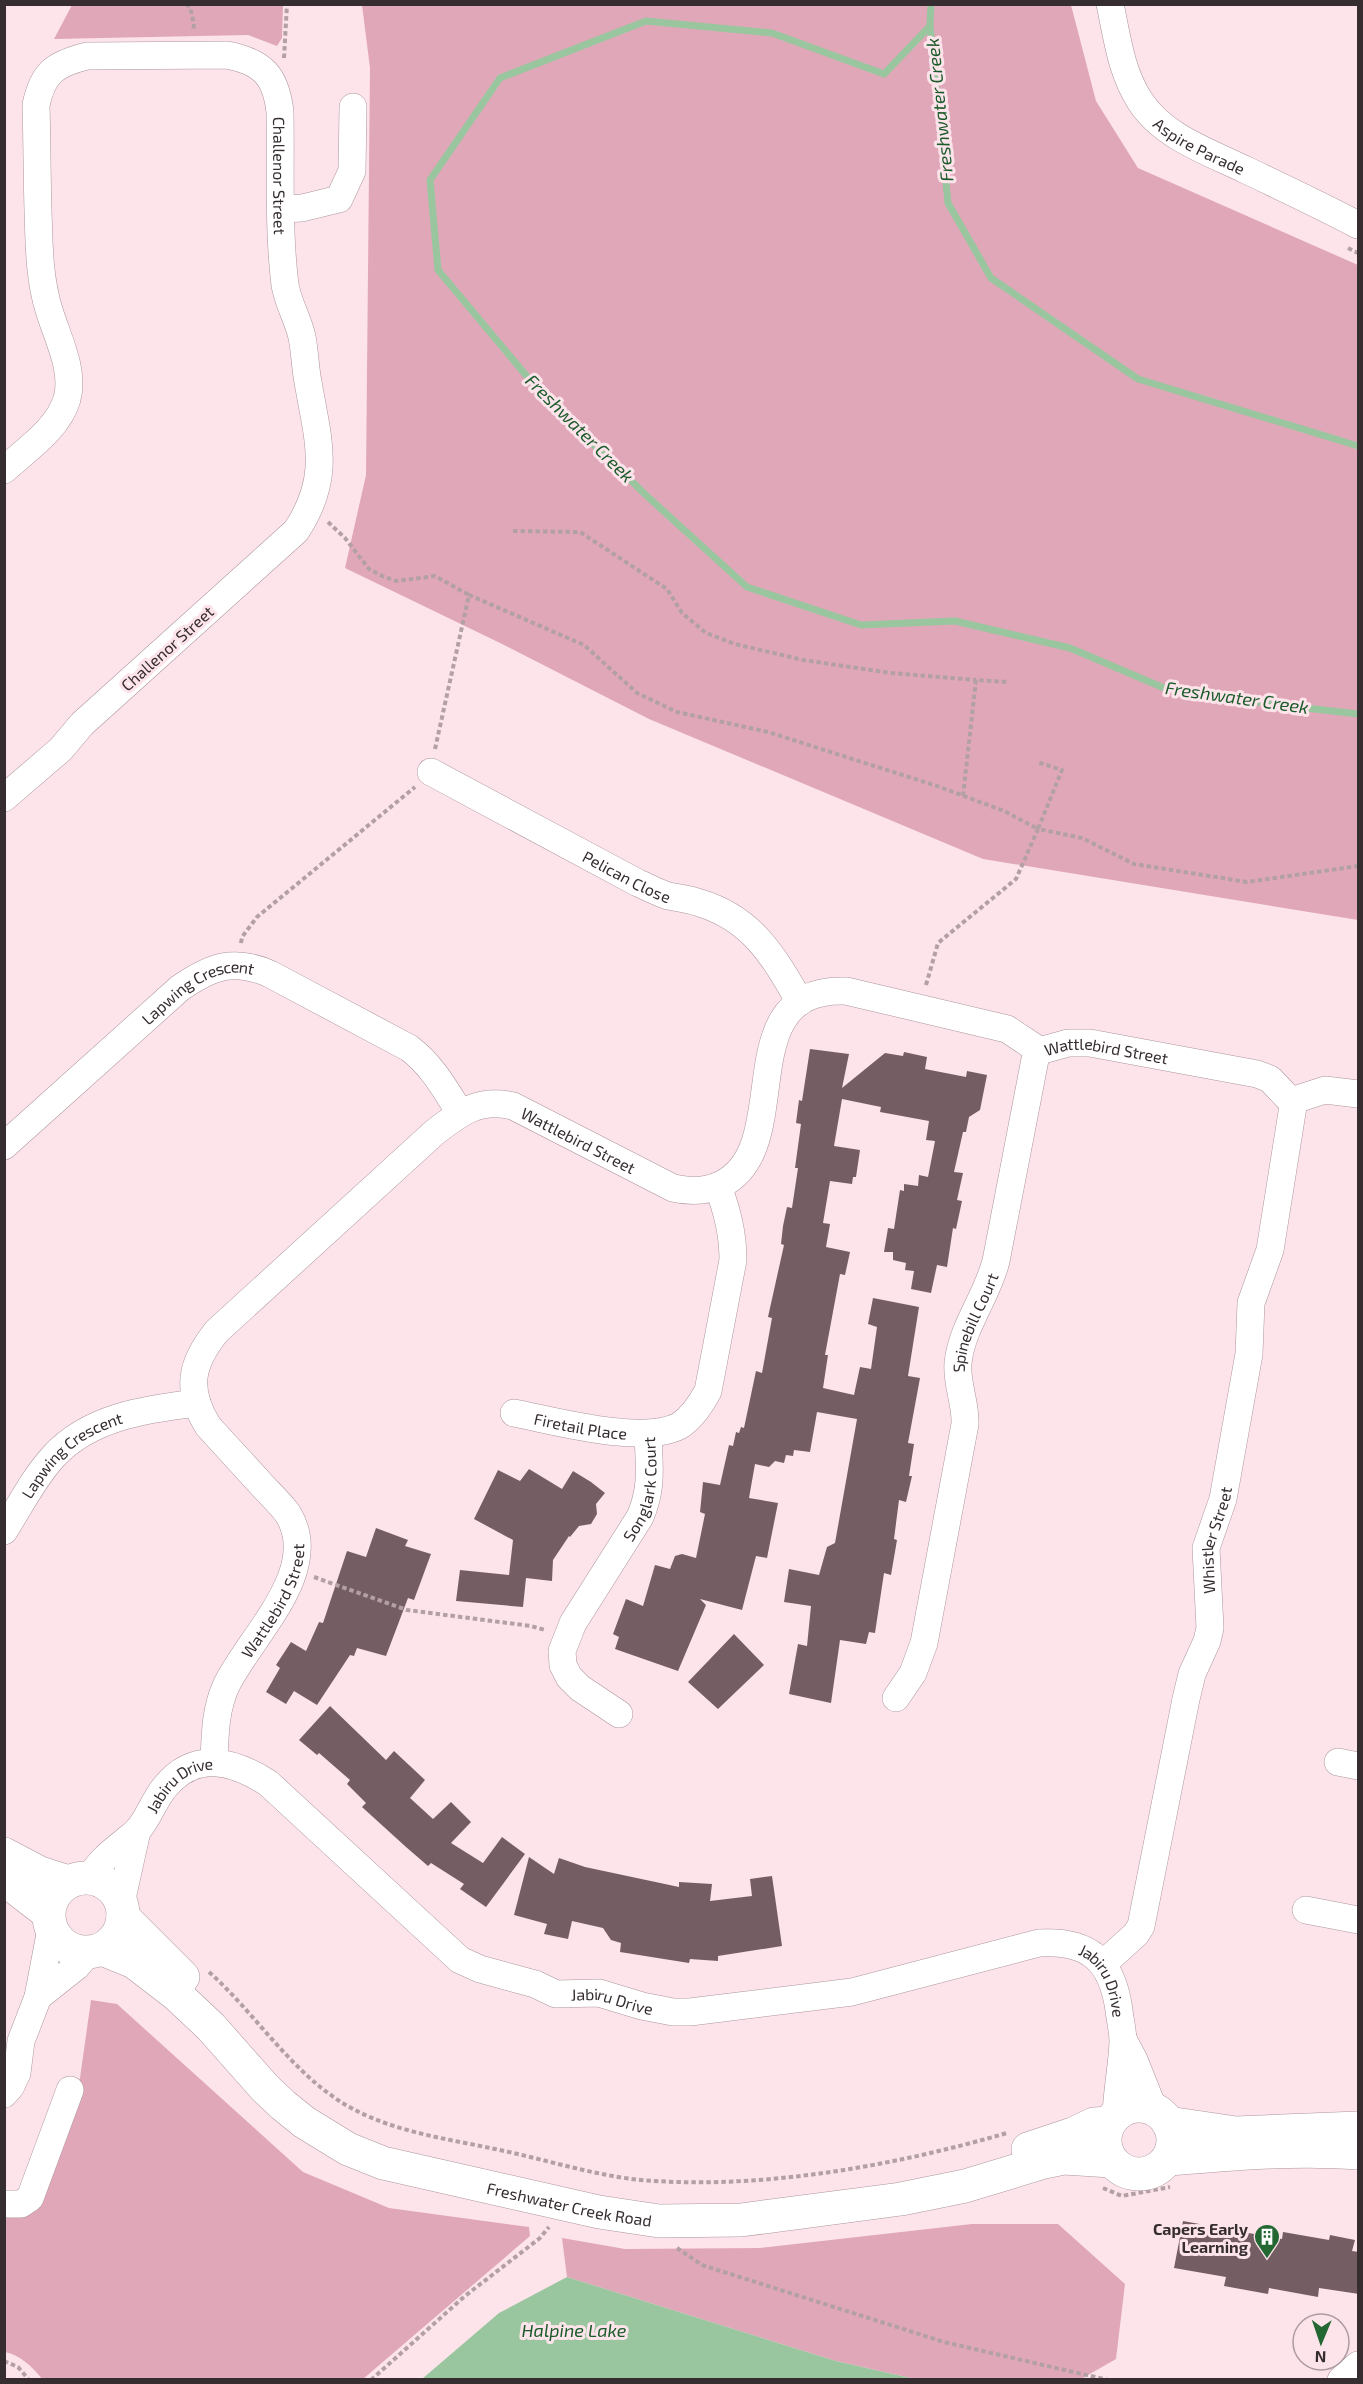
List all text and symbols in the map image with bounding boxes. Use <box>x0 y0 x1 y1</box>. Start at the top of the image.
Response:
water label: Freshwater Creek <box>921 37 957 183</box>
street label: Aspire Parade <box>1150 113 1248 178</box>
street label: Challenor Street <box>271 116 291 235</box>
water label: Freshwater Creek <box>521 369 639 487</box>
street label: Challenor Street <box>117 602 217 694</box>
water label: Freshwater Creek <box>1164 676 1310 718</box>
street label: Pelican Close <box>580 846 673 906</box>
street label: Lapwing Crescent <box>137 956 257 1028</box>
street label: Wattlebird Street <box>1042 1034 1170 1067</box>
street label: Wattlebird Street <box>518 1102 639 1177</box>
street label: Spinebill Court <box>948 1270 1001 1373</box>
street label: Lapwing Crescent <box>17 1407 124 1501</box>
street label: Firetail Place <box>532 1408 628 1442</box>
street label: Songlark Court <box>618 1437 659 1544</box>
street label: Whistler Street <box>1196 1485 1235 1594</box>
street label: Wattlebird Street <box>236 1544 307 1661</box>
street label: Jabiru Drive <box>142 1753 213 1816</box>
street label: Jabiru Drive <box>1076 1939 1129 2018</box>
street label: Jabiru Drive <box>571 1984 655 2017</box>
street label: Freshwater Creek Road <box>485 2177 653 2229</box>
place label: Capers Early Learning <box>1153 2219 1249 2256</box>
building icon: Capers Early Learning <box>1252 2222 1282 2260</box>
north arrow <box>1291 2312 1351 2372</box>
water label: Halpine Lake <box>522 2319 627 2341</box>
text: N <box>1314 2348 1327 2367</box>

